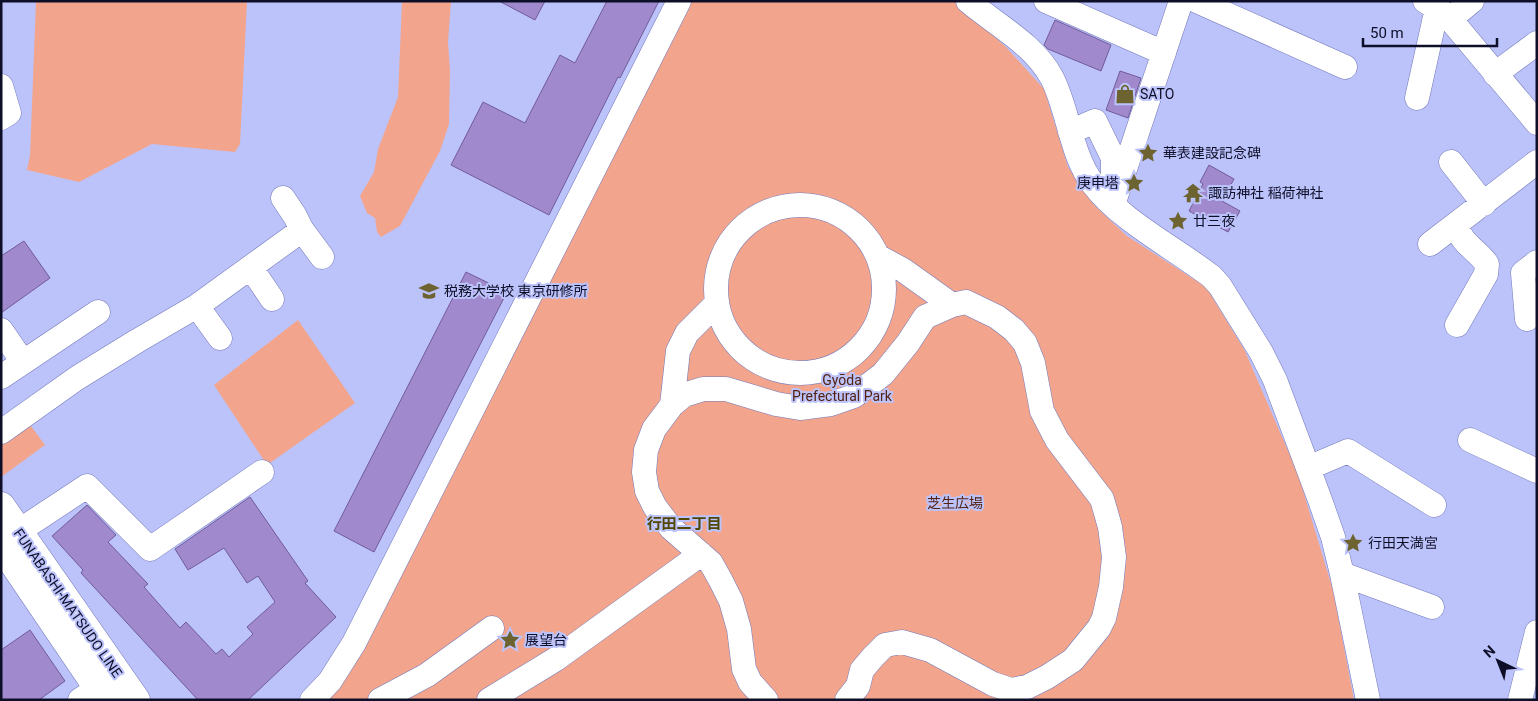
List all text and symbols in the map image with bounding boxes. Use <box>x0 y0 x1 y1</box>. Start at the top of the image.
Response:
scale bar <box>1363 15 1497 47</box>
text: 50 m <box>1370 24 1404 42</box>
shop icon: SATO <box>1114 83 1136 105</box>
place label: SATO <box>1140 86 1174 102</box>
place icon: 華表建設記念碑 <box>1137 142 1159 164</box>
place label: 華表建設記念碑 <box>1163 145 1261 161</box>
place icon: 庚申塔 <box>1123 172 1145 194</box>
place label: 庚申塔 <box>1077 175 1119 191</box>
temple icon: 諏訪神社 稲荷神社 <box>1182 182 1204 204</box>
place label: 諏訪神社 稲荷神社 <box>1208 185 1323 201</box>
place icon: 廿三夜 <box>1167 210 1189 232</box>
place label: 廿三夜 <box>1193 213 1236 229</box>
school or university icon: 税務大学校 東京研修所 <box>418 280 440 302</box>
place label: 税務大学校 東京研修所 <box>444 283 587 299</box>
park label: Gyōda Prefectural Park <box>792 372 893 404</box>
park label: 芝生広場 <box>927 495 983 511</box>
district label: 行田二丁目 <box>646 515 722 533</box>
street label: FUNABASHI-MATSUDO LINE <box>10 526 126 680</box>
place icon: 行田天満宮 <box>1342 532 1364 554</box>
place label: 行田天満宮 <box>1368 535 1438 551</box>
place icon: 展望台 <box>499 629 521 651</box>
place label: 展望台 <box>525 632 567 648</box>
north arrow <box>1473 636 1523 686</box>
text: N <box>1480 642 1498 661</box>

